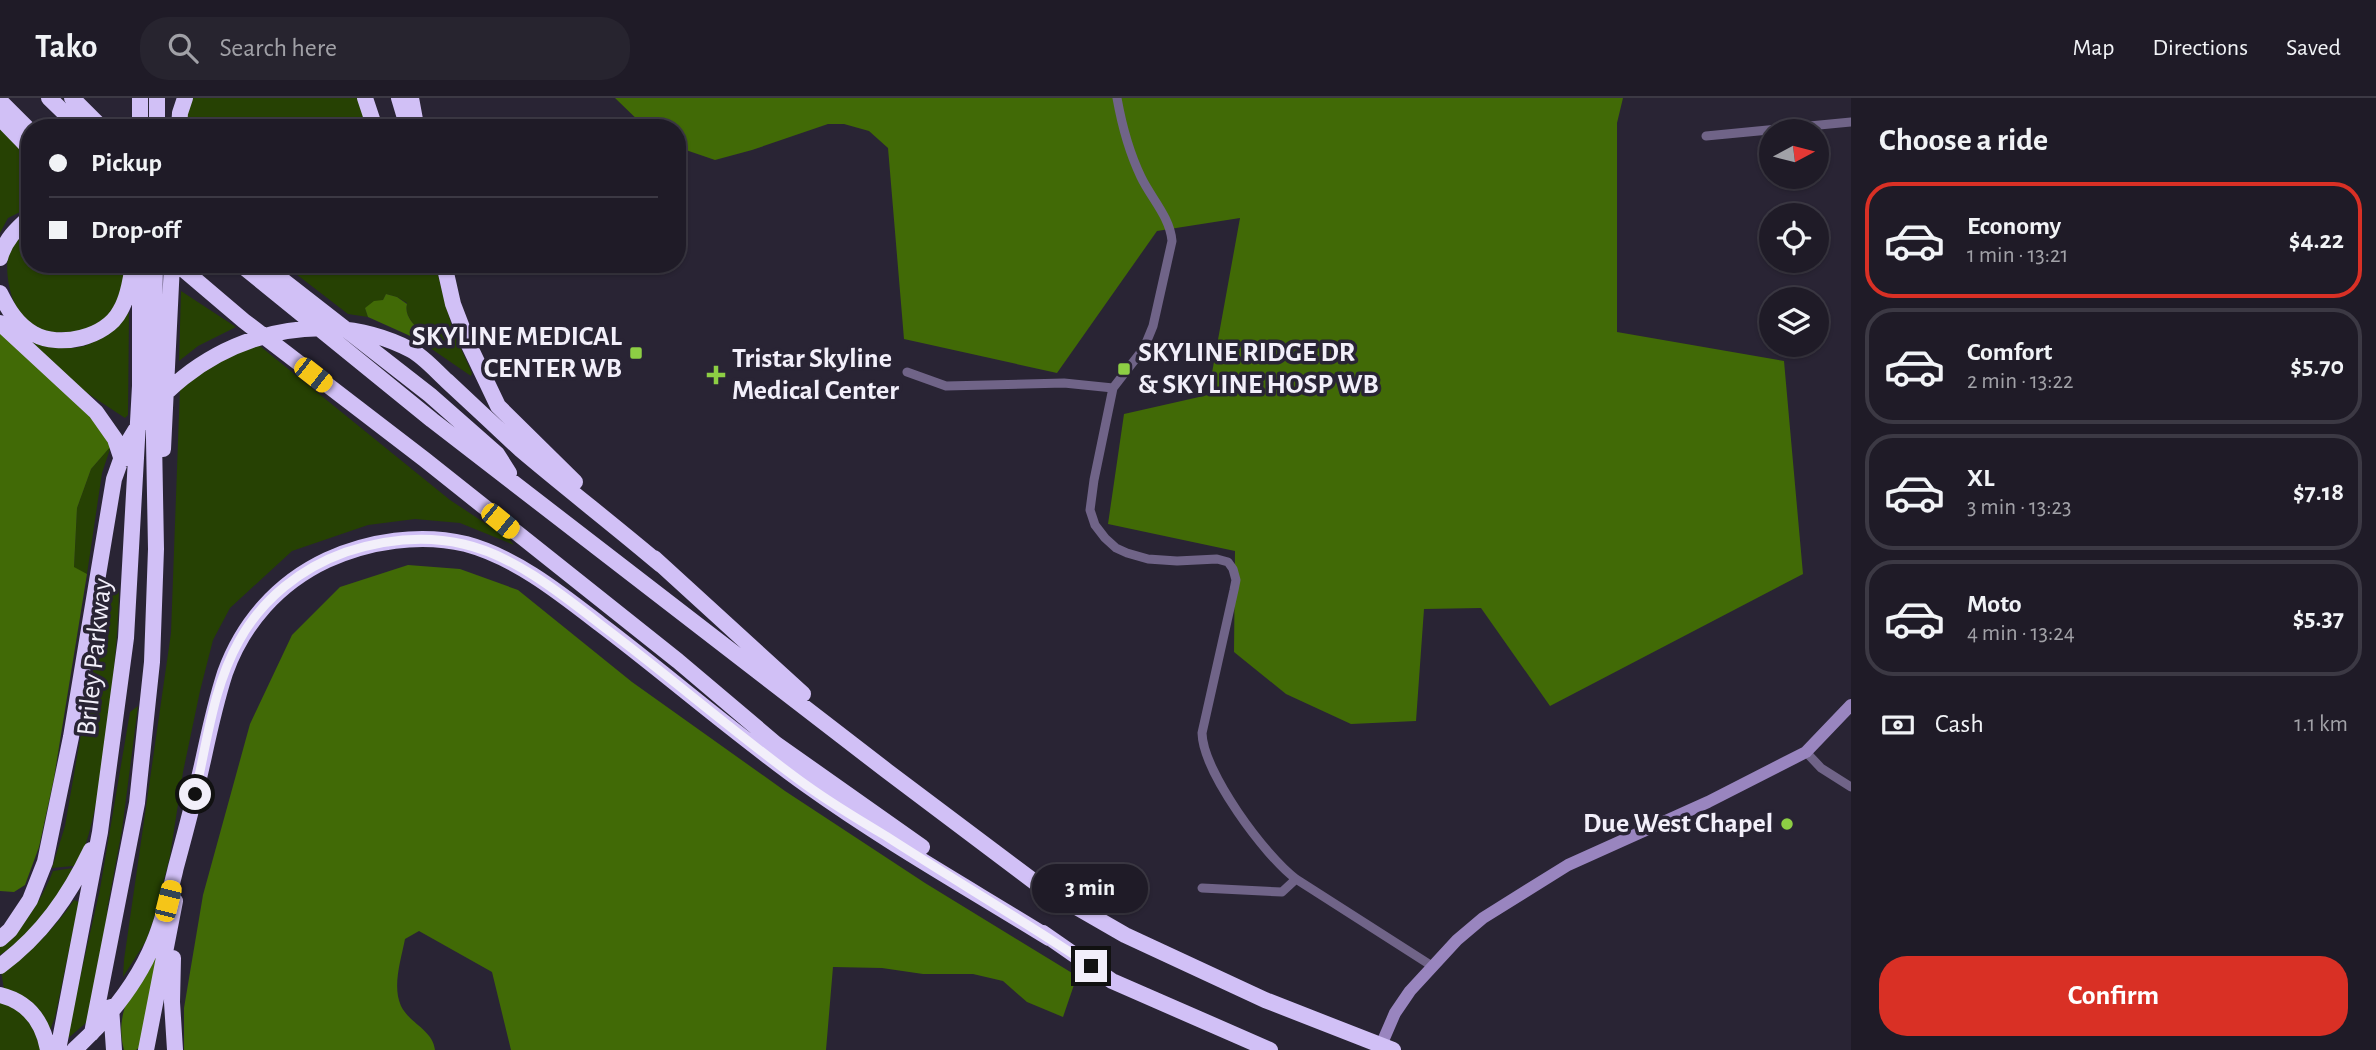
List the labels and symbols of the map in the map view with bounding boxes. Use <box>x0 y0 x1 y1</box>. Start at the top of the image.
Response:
north arrow <box>1759 119 1829 189</box>
place label: SKYLINE MEDICAL CENTER WB <box>412 323 623 383</box>
place label: SKYLINE RIDGE DR & SKYLINE HOSP WB <box>1138 339 1379 399</box>
marker: SKYLINE MEDICAL CENTER WB <box>628 345 644 361</box>
place label: Tristar Skyline Medical Center <box>732 345 899 405</box>
car <box>290 354 337 396</box>
marker: SKYLINE RIDGE DR & SKYLINE HOSP WB <box>1116 361 1132 377</box>
marker: Tristar Skyline Medical Center <box>706 365 726 385</box>
car <box>478 500 523 542</box>
street label: Briley Parkway <box>73 577 117 737</box>
route start <box>179 778 211 810</box>
place label: Due West Chapel <box>1583 810 1773 838</box>
marker: Due West Chapel <box>1779 816 1795 832</box>
callout: 3 min <box>1033 864 1149 914</box>
car <box>153 878 184 924</box>
route end <box>1075 950 1107 982</box>

